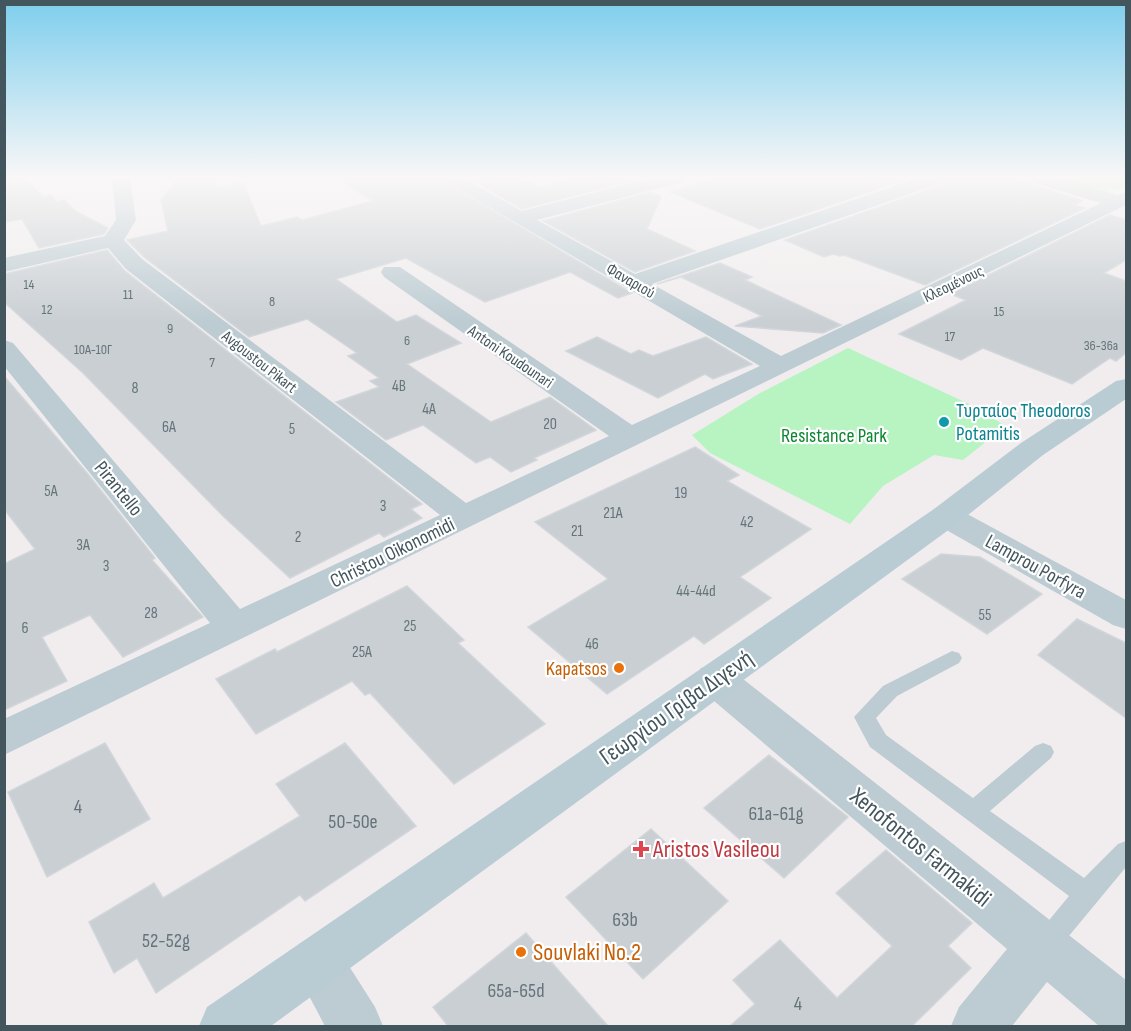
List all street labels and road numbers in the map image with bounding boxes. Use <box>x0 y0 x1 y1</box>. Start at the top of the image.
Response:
street label: Φαναριού <box>602 260 658 303</box>
street label: Κλεομένους <box>920 262 987 307</box>
street label: Antoni Koudounari <box>463 321 556 393</box>
street label: Avgoustou Pikart <box>217 326 301 397</box>
street label: Pirantello <box>89 456 148 521</box>
street label: Christou Oikonomidi <box>326 512 459 593</box>
street label: Lamprou Porfyra <box>981 529 1090 604</box>
street label: Γεωργίου Γρίβα Διγενή <box>594 644 759 771</box>
street label: Xenofontos Farmakidi <box>843 781 997 913</box>

